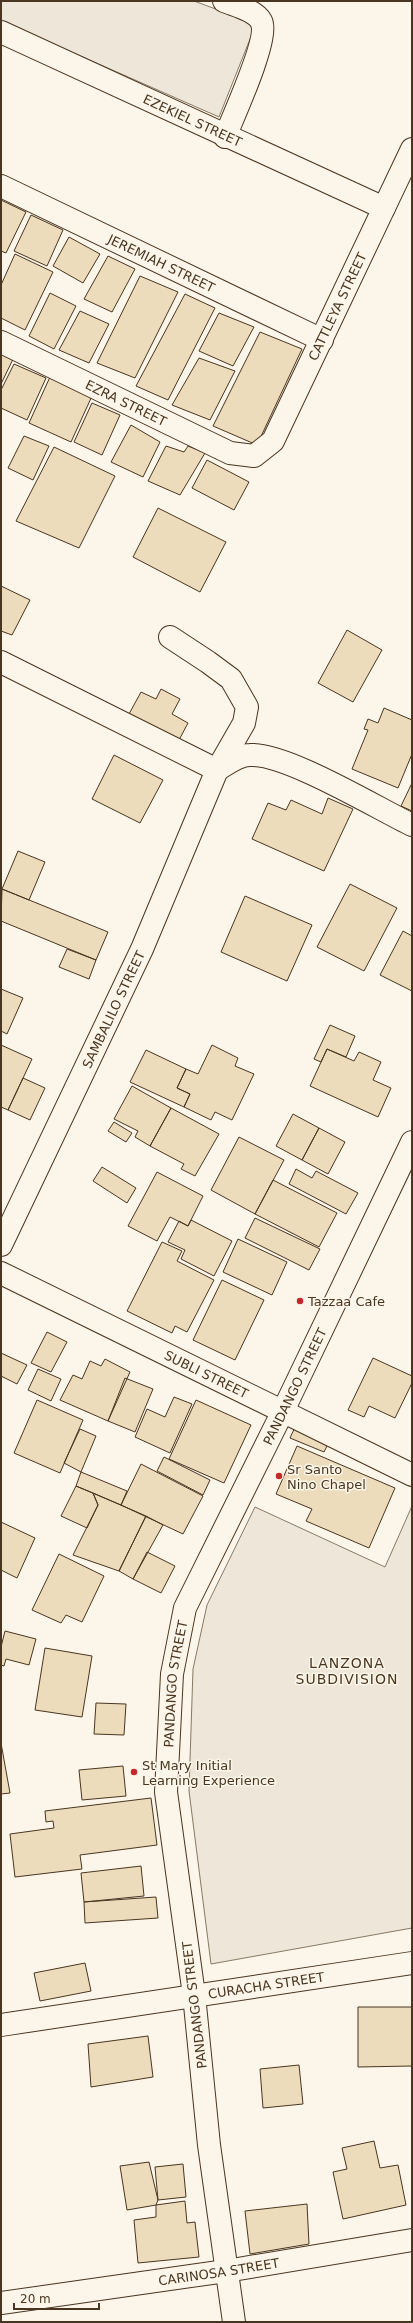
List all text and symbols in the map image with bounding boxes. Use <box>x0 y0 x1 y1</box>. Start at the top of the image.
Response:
street label: EZEKIEL STREET <box>141 91 244 150</box>
street label: JEREMIAH STREET <box>104 231 217 296</box>
street label: CATTLEYA STREET <box>305 250 370 363</box>
street label: EZRA STREET <box>83 377 169 429</box>
street label: SAMBALILO STREET <box>79 948 148 1071</box>
place label: Tazzaa Cafe <box>307 1294 385 1309</box>
marker: Tazzaa Cafe <box>295 1296 305 1306</box>
street label: PANDANGO STREET <box>260 1326 330 1448</box>
street label: SUBLI STREET <box>162 1348 251 1401</box>
place label: Sr Santo Nino Chapel <box>287 1462 366 1492</box>
marker: Sr Santo Nino Chapel <box>274 1471 284 1481</box>
street label: PANDANGO STREET <box>161 1619 190 1748</box>
district label: LANZONA SUBDIVISION <box>296 1655 398 1687</box>
place label: St Mary Initial Learning Experience <box>142 1758 275 1788</box>
marker: St Mary Initial Learning Experience <box>129 1767 139 1777</box>
street label: PANDANGO STREET <box>179 1940 210 2069</box>
street label: CURACHA STREET <box>207 1969 325 2002</box>
street label: CARINOSA STREET <box>157 2255 280 2289</box>
scale bar <box>14 2285 99 2311</box>
text: 20 m <box>20 2292 51 2306</box>

